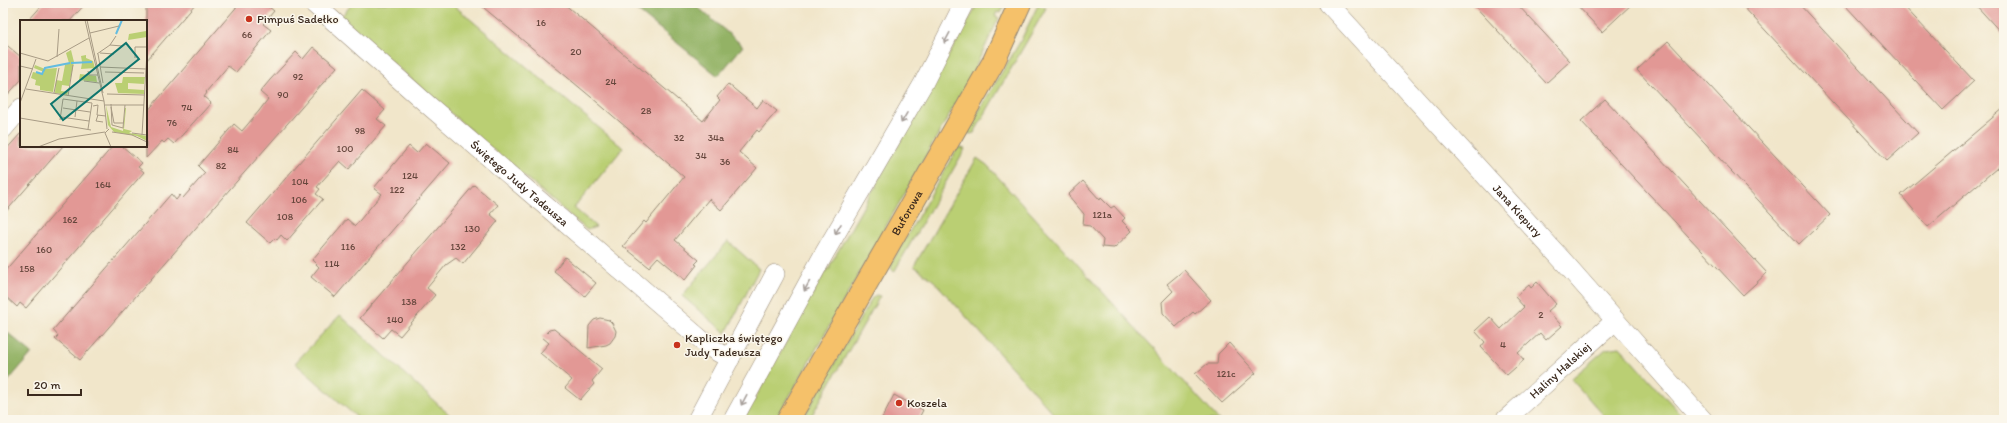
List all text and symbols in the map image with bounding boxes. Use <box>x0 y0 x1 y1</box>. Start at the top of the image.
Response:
place label: Pimpuś Sadełko <box>257 12 338 26</box>
marker: Pimpuś Sadełko <box>244 14 254 24</box>
house number: 16 <box>536 16 546 29</box>
inset map <box>20 20 147 147</box>
house number: 66 <box>242 28 252 41</box>
one-way arrow <box>943 32 951 44</box>
house number: 20 <box>570 45 582 58</box>
house number: 92 <box>293 70 304 83</box>
house number: 24 <box>605 75 617 88</box>
house number: 90 <box>277 88 289 101</box>
house number: 74 <box>182 101 192 114</box>
house number: 28 <box>641 104 652 117</box>
one-way arrow <box>899 112 907 124</box>
house number: 76 <box>167 116 177 129</box>
house number: 98 <box>355 124 366 137</box>
house number: 32 <box>674 131 685 144</box>
house number: 34a <box>708 131 725 144</box>
street label: Świętego Judy Tadeusza <box>467 137 571 229</box>
house number: 100 <box>337 142 353 155</box>
house number: 84 <box>227 143 239 156</box>
house number: 34 <box>695 149 707 162</box>
house number: 36 <box>720 155 730 168</box>
house number: 82 <box>216 159 227 172</box>
house number: 124 <box>402 169 418 182</box>
house number: 104 <box>292 175 308 188</box>
house number: 164 <box>95 178 111 191</box>
street label: Jana Kiepury <box>1490 181 1545 240</box>
house number: 122 <box>389 183 405 196</box>
street label: Buforowa <box>888 187 926 238</box>
house number: 106 <box>291 193 307 206</box>
house number: 121a <box>1092 208 1113 221</box>
house number: 108 <box>277 210 294 223</box>
house number: 162 <box>62 213 78 226</box>
house number: 130 <box>464 222 480 235</box>
one-way arrow <box>834 223 842 235</box>
house number: 116 <box>341 240 355 253</box>
house number: 132 <box>450 240 466 253</box>
house number: 160 <box>36 243 52 256</box>
house number: 114 <box>324 257 340 270</box>
house number: 158 <box>19 262 35 275</box>
one-way arrow <box>802 280 810 292</box>
house number: 138 <box>401 295 417 308</box>
house number: 2 <box>1538 308 1544 321</box>
house number: 140 <box>387 313 403 326</box>
place label: Kapliczka świętego Judy Tadeusza <box>685 331 783 359</box>
house number: 4 <box>1500 338 1506 351</box>
street label: Haliny Halskiej <box>1527 339 1593 401</box>
marker: Kapliczka świętego Judy Tadeusza <box>672 340 682 350</box>
house number: 121c <box>1216 367 1236 380</box>
scale bar <box>28 371 81 397</box>
text: 20 m <box>34 378 61 392</box>
one-way arrow <box>740 393 747 405</box>
place label: Koszela <box>907 396 948 410</box>
marker: Koszela <box>894 398 904 408</box>

